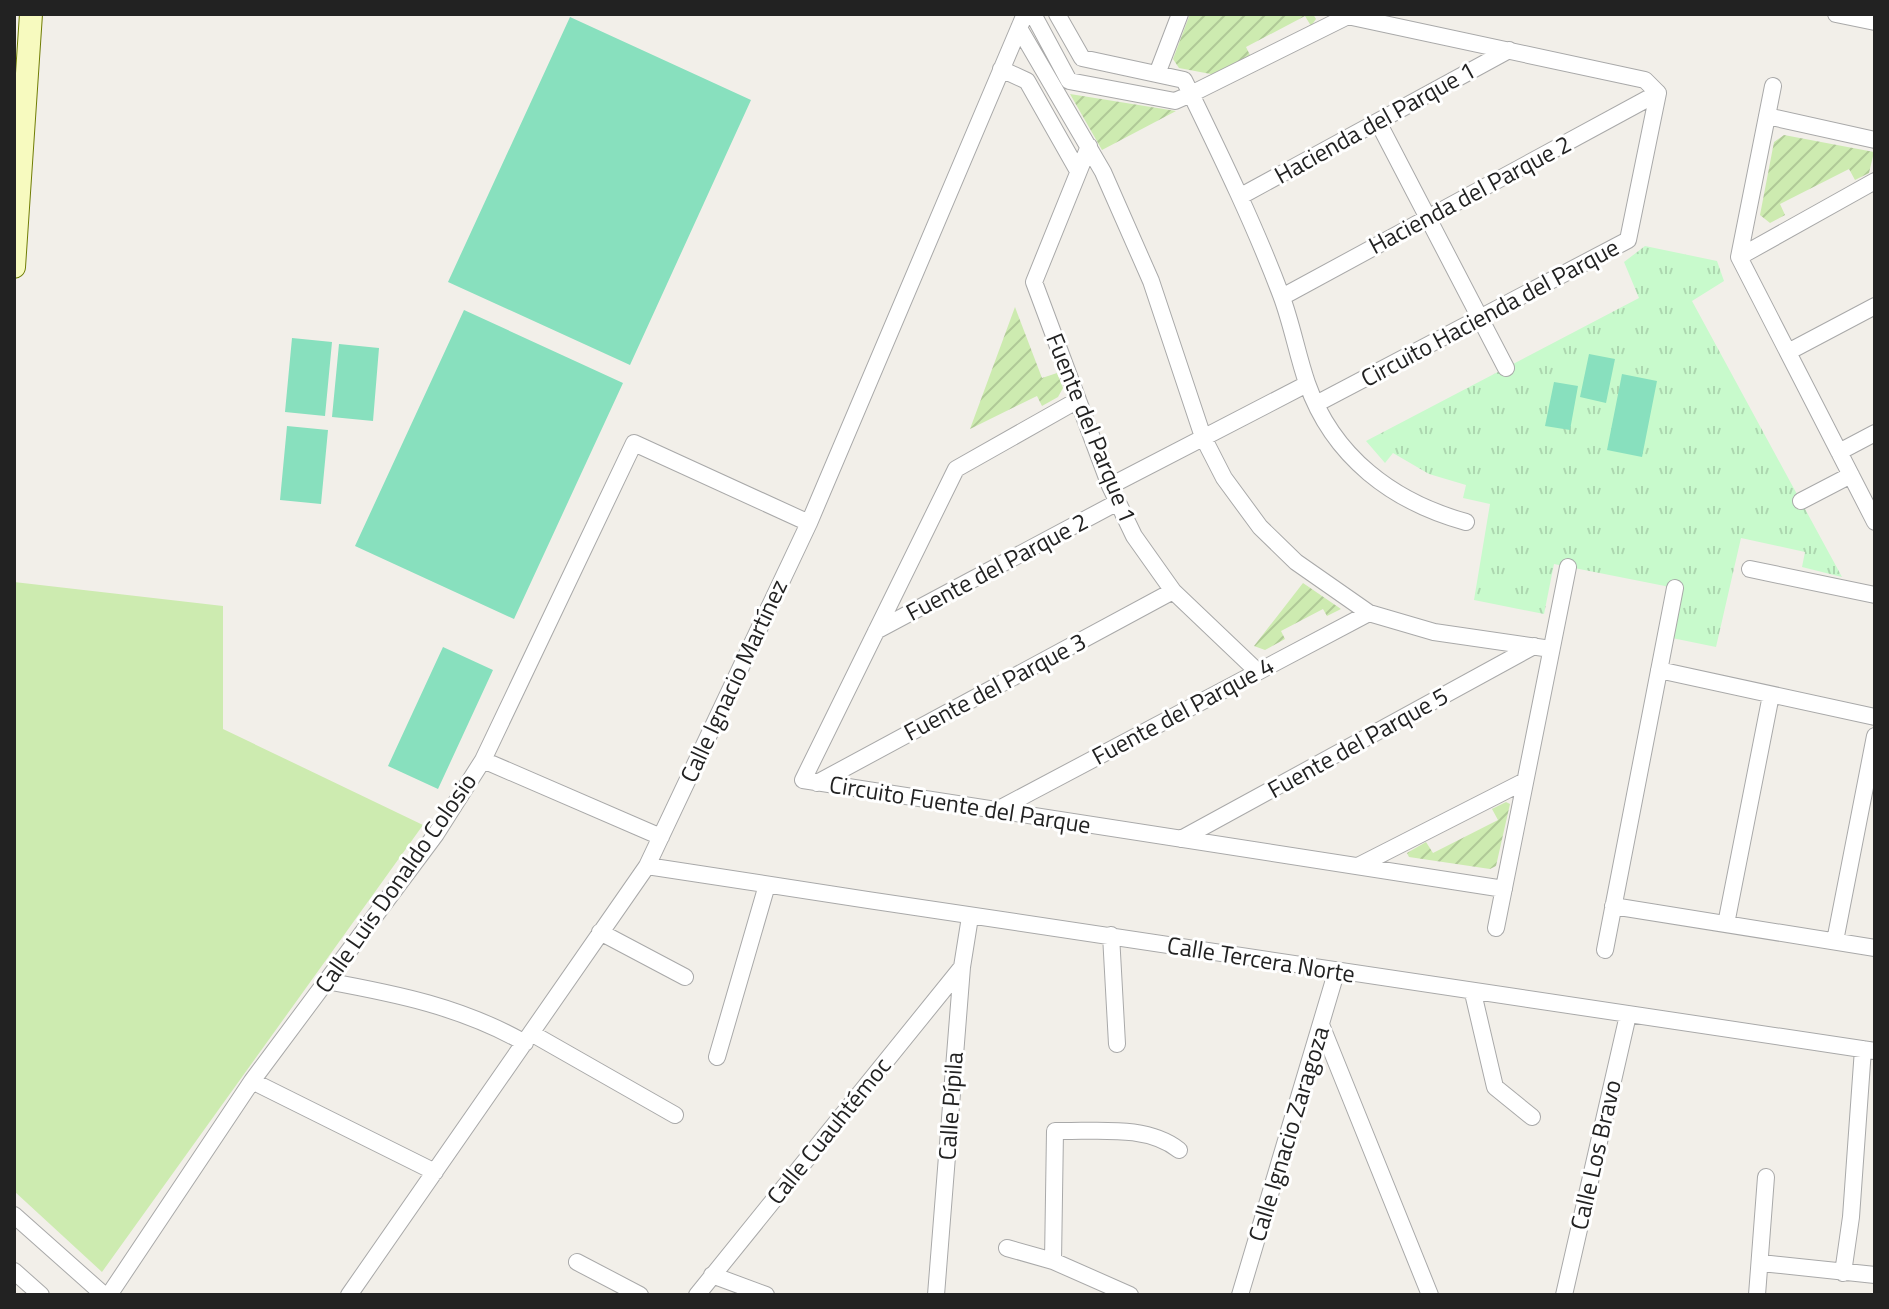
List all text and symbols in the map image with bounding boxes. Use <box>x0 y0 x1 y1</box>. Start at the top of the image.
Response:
street label: Hacienda del Parque 1 <box>1267 52 1482 192</box>
street label: Hacienda del Parque 2 <box>1362 125 1577 263</box>
street label: Circuito Hacienda del Parque <box>1354 229 1625 395</box>
street label: Fuente del Parque 1 <box>1037 327 1146 528</box>
street label: Fuente del Parque 2 <box>899 503 1094 629</box>
street label: Calle Ignacio Martínez <box>670 573 796 788</box>
street label: Fuente del Parque 3 <box>897 623 1092 749</box>
street label: Fuente del Parque 4 <box>1085 647 1280 773</box>
street label: Fuente del Parque 5 <box>1261 677 1454 807</box>
street label: Calle Luis Donaldo Colosio <box>305 765 485 1000</box>
street label: Circuito Fuente del Parque <box>827 766 1093 842</box>
street label: Calle Tercera Norte <box>1165 926 1358 992</box>
street label: Calle Ignacio Zaragoza <box>1238 1022 1338 1246</box>
street label: Calle Cuauhtémoc <box>757 1049 899 1212</box>
street label: Calle Pípila <box>928 1051 972 1161</box>
street label: Calle Los Bravo <box>1560 1076 1630 1233</box>

